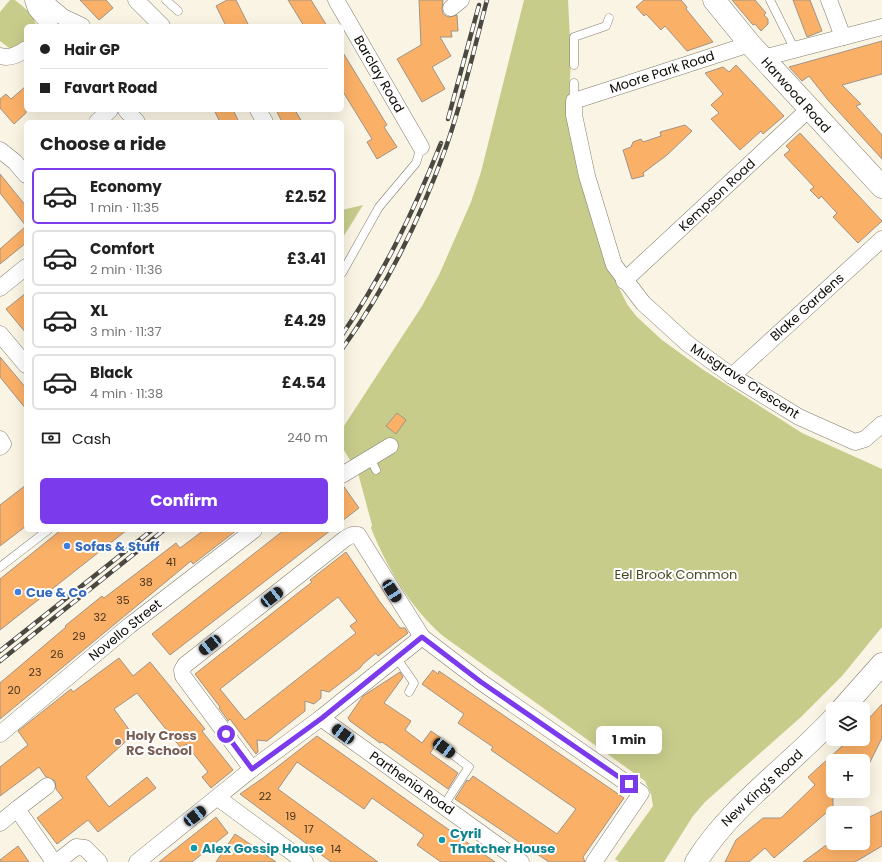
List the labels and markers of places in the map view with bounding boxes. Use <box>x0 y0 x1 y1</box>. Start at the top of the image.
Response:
place label: Sofas & Stuff <box>75 537 160 556</box>
marker: Sofas & Stuff <box>62 541 72 551</box>
place label: Cue & Co <box>26 583 87 602</box>
marker: Cue & Co <box>13 587 23 597</box>
place label: Holy Cross RC School <box>126 726 197 760</box>
marker: Holy Cross RC School <box>113 737 123 747</box>
place label: Cyril Thatcher House <box>450 824 555 858</box>
marker: Cyril Thatcher House <box>437 835 447 845</box>
place label: Alex Gossip House <box>202 839 324 858</box>
marker: Alex Gossip House <box>189 843 199 853</box>

